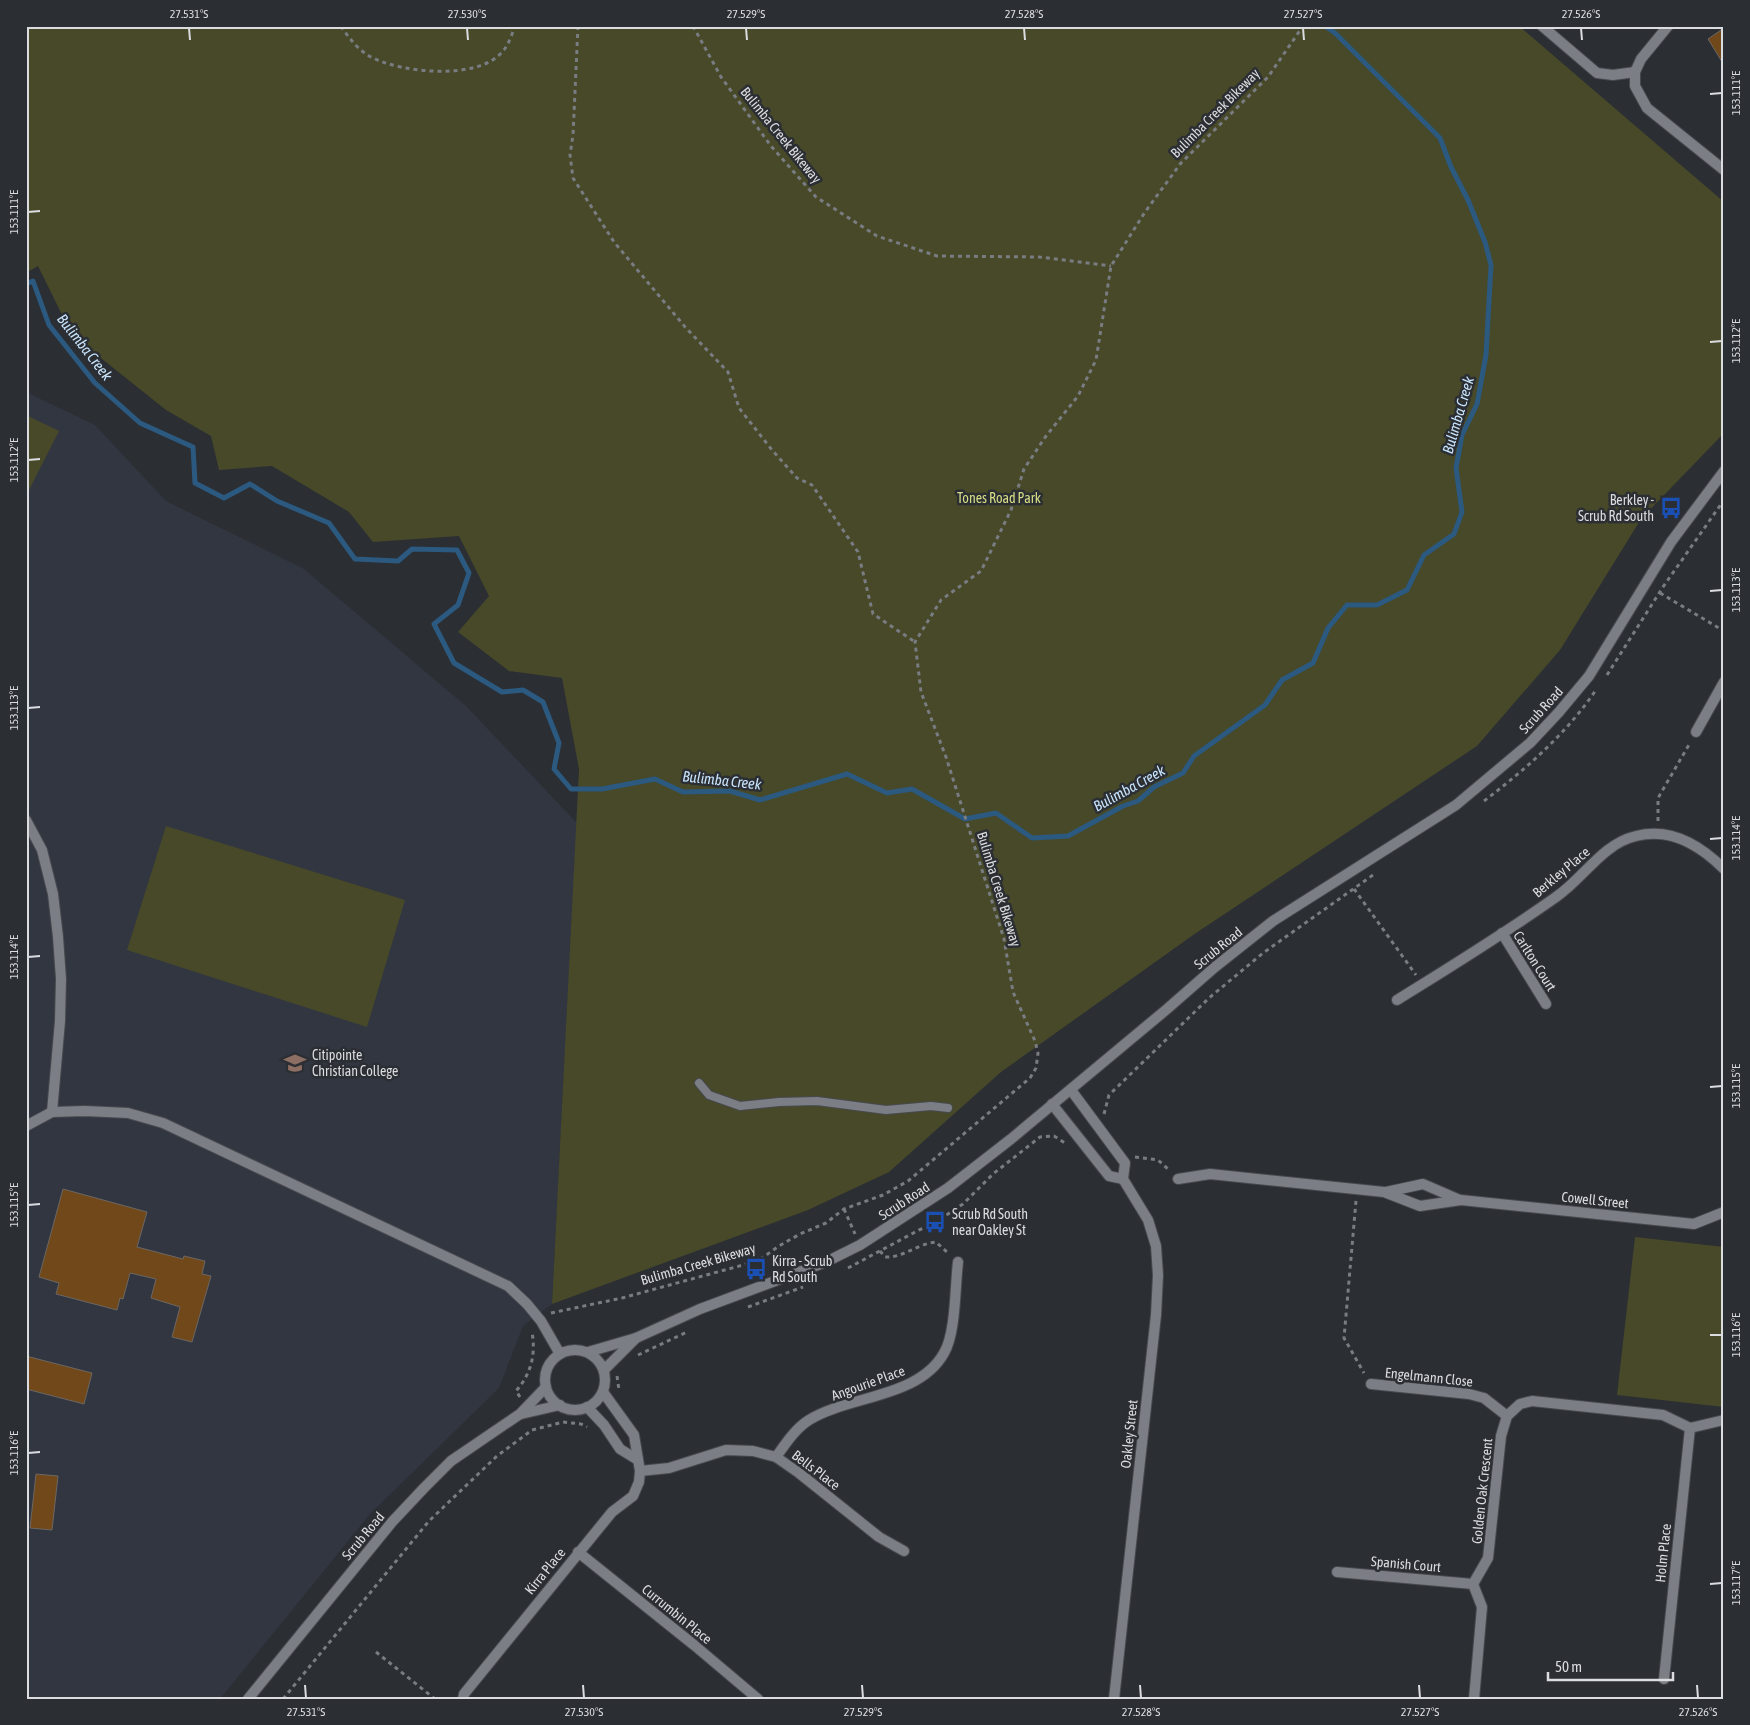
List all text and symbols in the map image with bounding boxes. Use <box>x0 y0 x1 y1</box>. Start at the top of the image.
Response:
text: 27.531°S <box>170 7 208 21</box>
text: 27.530°S <box>448 7 486 21</box>
text: 27.529°S <box>727 7 765 21</box>
text: 27.528°S <box>1005 7 1043 21</box>
text: 27.527°S <box>1284 7 1322 21</box>
text: 27.526°S <box>1562 7 1600 21</box>
street label: Bulimba Creek Bikeway <box>1167 65 1263 161</box>
text: 153.111°E <box>1729 71 1743 115</box>
street label: Bulimba Creek Bikeway <box>737 84 825 186</box>
text: 153.111°E <box>7 190 21 234</box>
water label: Bulimba Creek <box>54 310 116 384</box>
text: 153.112°E <box>1729 319 1743 363</box>
water label: Bulimba Creek <box>1439 374 1477 455</box>
text: 153.112°E <box>7 438 21 482</box>
park label: Tones Road Park <box>957 490 1041 506</box>
place label: Berkley - Scrub Rd South <box>1578 492 1654 524</box>
bus stop icon: Berkley - Scrub Rd South <box>1658 495 1684 521</box>
text: 153.113°E <box>1729 568 1743 612</box>
street label: Scrub Road <box>1516 683 1566 737</box>
text: 153.113°E <box>7 686 21 730</box>
water label: Bulimba Creek <box>1090 761 1168 815</box>
water label: Bulimba Creek <box>682 767 763 793</box>
text: 153.114°E <box>1729 816 1743 860</box>
street label: Bulimba Creek Bikeway <box>974 830 1024 948</box>
street label: Berkley Place <box>1529 844 1593 900</box>
street label: Scrub Road <box>1191 924 1245 972</box>
street label: Carlton Court <box>1510 928 1560 994</box>
text: 153.114°E <box>7 935 21 979</box>
place label: Citipointe Christian College <box>312 1047 398 1079</box>
school or university icon: Citipointe Christian College <box>282 1050 308 1076</box>
text: 153.115°E <box>1729 1064 1743 1108</box>
street label: Scrub Road <box>876 1179 932 1223</box>
text: 153.115°E <box>7 1183 21 1227</box>
street label: Cowell Street <box>1561 1189 1629 1211</box>
place label: Scrub Rd South near Oakley St <box>952 1206 1028 1238</box>
bus stop icon: Scrub Rd South near Oakley St <box>922 1209 948 1235</box>
street label: Bulimba Creek Bikeway <box>639 1240 758 1288</box>
place label: Kirra - Scrub Rd South <box>772 1253 833 1285</box>
bus stop icon: Kirra - Scrub Rd South <box>743 1256 769 1282</box>
text: 153.116°E <box>1729 1313 1743 1357</box>
street label: Angourie Place <box>829 1362 907 1404</box>
street label: Engelmann Close <box>1384 1364 1474 1390</box>
street label: Oakley Street <box>1117 1399 1141 1469</box>
text: 153.116°E <box>7 1431 21 1475</box>
street label: Golden Oak Crescent <box>1468 1437 1496 1545</box>
street label: Bells Place <box>789 1447 843 1493</box>
street label: Scrub Road <box>338 1509 388 1563</box>
street label: Holm Place <box>1652 1523 1674 1583</box>
street label: Kirra Place <box>521 1545 569 1597</box>
street label: Spanish Court <box>1370 1553 1442 1575</box>
text: 153.117°E <box>1729 1561 1743 1605</box>
street label: Currumbin Place <box>639 1581 715 1647</box>
scale bar <box>1548 1650 1672 1682</box>
text: 50 m <box>1555 1658 1582 1675</box>
text: 27.531°S <box>287 1705 325 1719</box>
text: 27.530°S <box>565 1705 603 1719</box>
text: 27.529°S <box>844 1705 882 1719</box>
text: 27.528°S <box>1122 1705 1160 1719</box>
text: 27.527°S <box>1401 1705 1439 1719</box>
text: 27.526°S <box>1679 1705 1717 1719</box>

